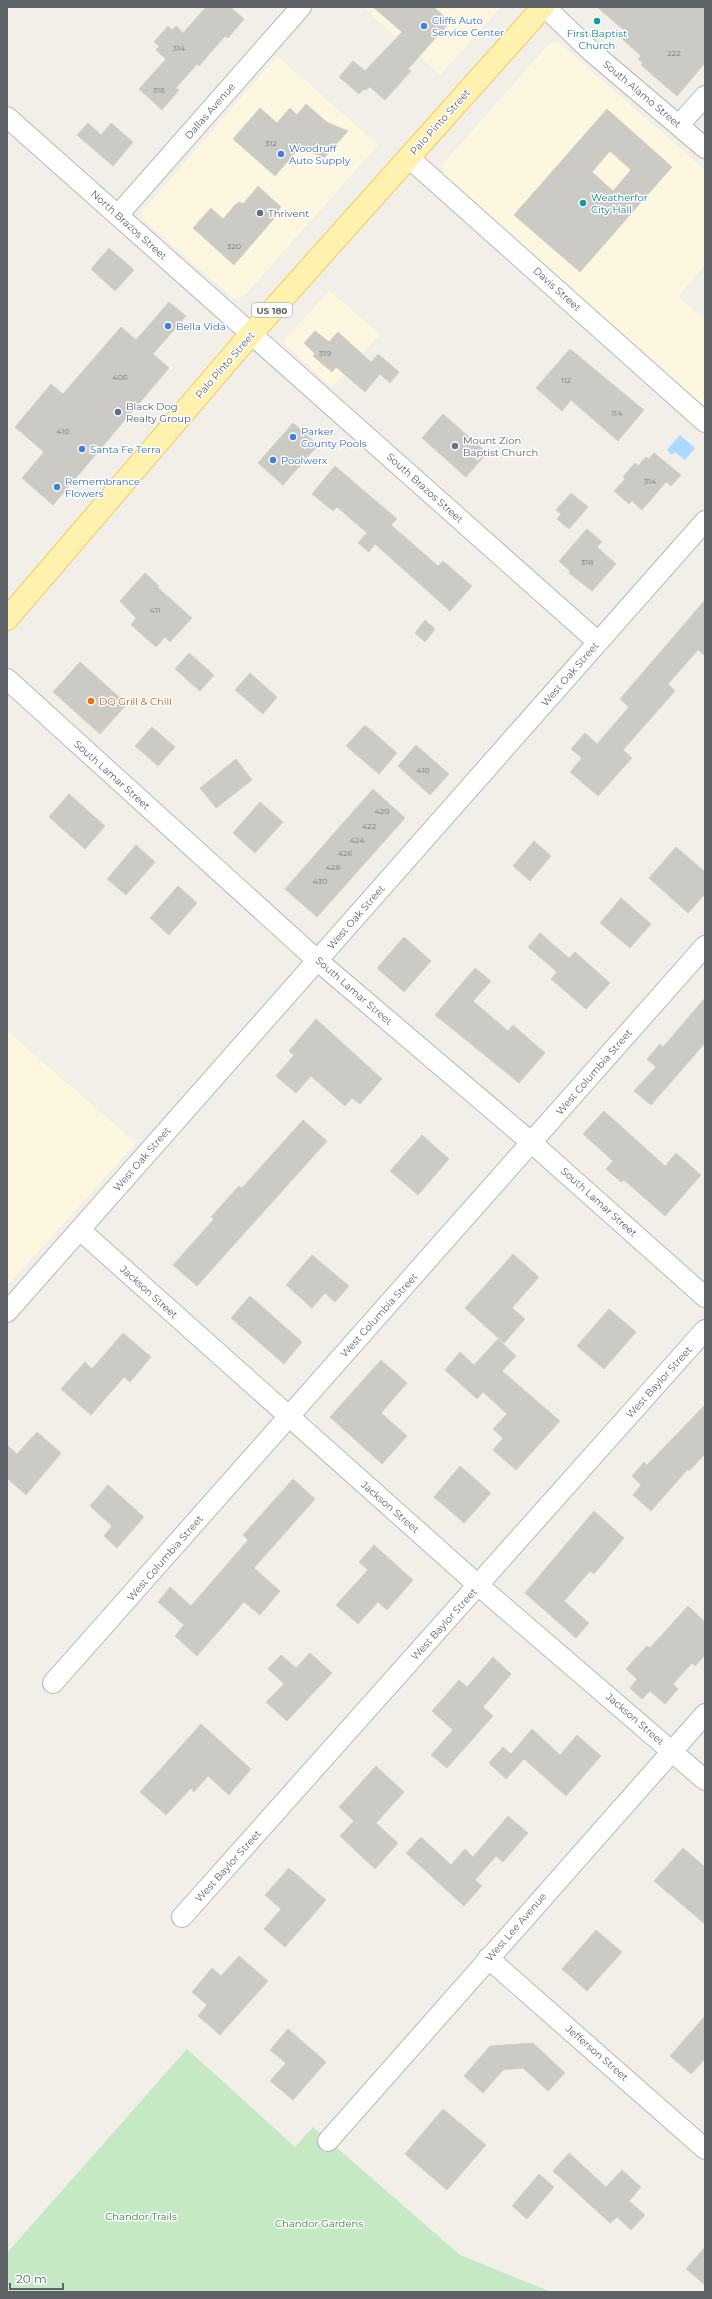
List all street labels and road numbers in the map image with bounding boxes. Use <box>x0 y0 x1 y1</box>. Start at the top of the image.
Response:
street label: South Alamo Street <box>600 57 684 131</box>
street label: Dallas Avenue <box>182 80 238 142</box>
street label: Palo Pinto Street <box>407 86 473 158</box>
street label: North Brazos Street <box>88 187 170 263</box>
street label: Davis Street <box>530 264 584 314</box>
road number: US 180 <box>252 303 292 317</box>
street label: Palo Pinto Street <box>192 329 258 401</box>
street label: South Brazos Street <box>384 450 466 526</box>
street label: West Oak Street <box>538 639 602 709</box>
street label: South Lamar Street <box>71 737 153 813</box>
street label: West Oak Street <box>324 882 388 952</box>
street label: South Lamar Street <box>313 954 395 1028</box>
street label: West Columbia Street <box>553 1026 635 1118</box>
street label: West Oak Street <box>110 1124 174 1194</box>
street label: South Lamar Street <box>558 1164 640 1240</box>
street label: Jackson Street <box>117 1262 180 1321</box>
street label: West Columbia Street <box>338 1270 420 1360</box>
street label: West Baylor Street <box>623 1343 695 1421</box>
street label: Jackson Street <box>357 1477 422 1536</box>
street label: West Columbia Street <box>124 1512 206 1604</box>
street label: West Baylor Street <box>408 1585 480 1663</box>
street label: Jackson Street <box>602 1689 667 1748</box>
street label: West Baylor Street <box>192 1827 264 1905</box>
street label: West Lee Avenue <box>483 1890 549 1964</box>
street label: Jefferson Street <box>562 2022 631 2084</box>

